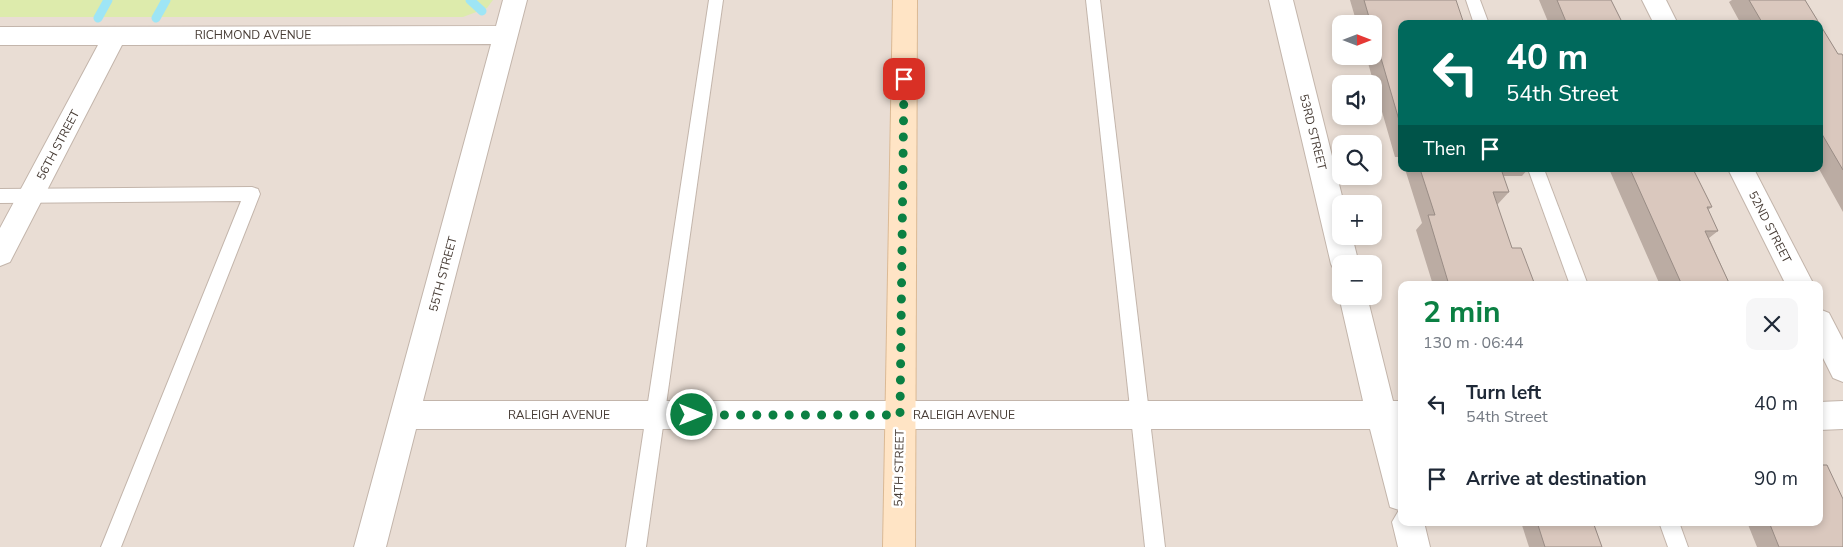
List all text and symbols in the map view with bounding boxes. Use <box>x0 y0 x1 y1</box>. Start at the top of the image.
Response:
north arrow <box>1332 15 1382 65</box>
map controls <box>1332 15 1382 305</box>
street label: RICHMOND AVENUE <box>195 27 311 43</box>
text: 40 m <box>1506 34 1588 81</box>
icon: left <box>1423 40 1488 105</box>
pin <box>883 58 925 100</box>
icon: arrive <box>890 65 918 93</box>
button: sound <box>1332 75 1382 125</box>
text: 54th Street <box>1506 79 1618 109</box>
street label: 53RD STREET <box>1296 92 1330 172</box>
street label: 56TH STREET <box>33 106 84 183</box>
button: search <box>1332 135 1382 185</box>
icon: arrive <box>1476 135 1504 163</box>
text: Then <box>1423 136 1466 162</box>
street label: 52ND STREET <box>1745 188 1795 266</box>
button: + <box>1332 195 1382 245</box>
street label: 55TH STREET <box>425 234 461 313</box>
button: − <box>1332 255 1382 305</box>
text: 2 min <box>1423 292 1501 333</box>
button: close <box>1746 298 1798 350</box>
text: 130 m · 06:44 <box>1423 332 1524 354</box>
text: Turn left <box>1466 380 1541 406</box>
position arrow <box>665 388 717 440</box>
icon: left <box>1423 390 1451 418</box>
text: 40 m <box>1754 391 1798 417</box>
text: 54th Street <box>1466 406 1548 428</box>
street label: RALEIGH AVENUE <box>508 407 610 423</box>
street label: RALEIGH AVENUE <box>913 407 1015 423</box>
street label: 54TH STREET <box>890 428 908 507</box>
icon: arrive <box>1423 465 1451 493</box>
text: Arrive at destination <box>1466 466 1647 492</box>
text: 90 m <box>1754 466 1798 492</box>

